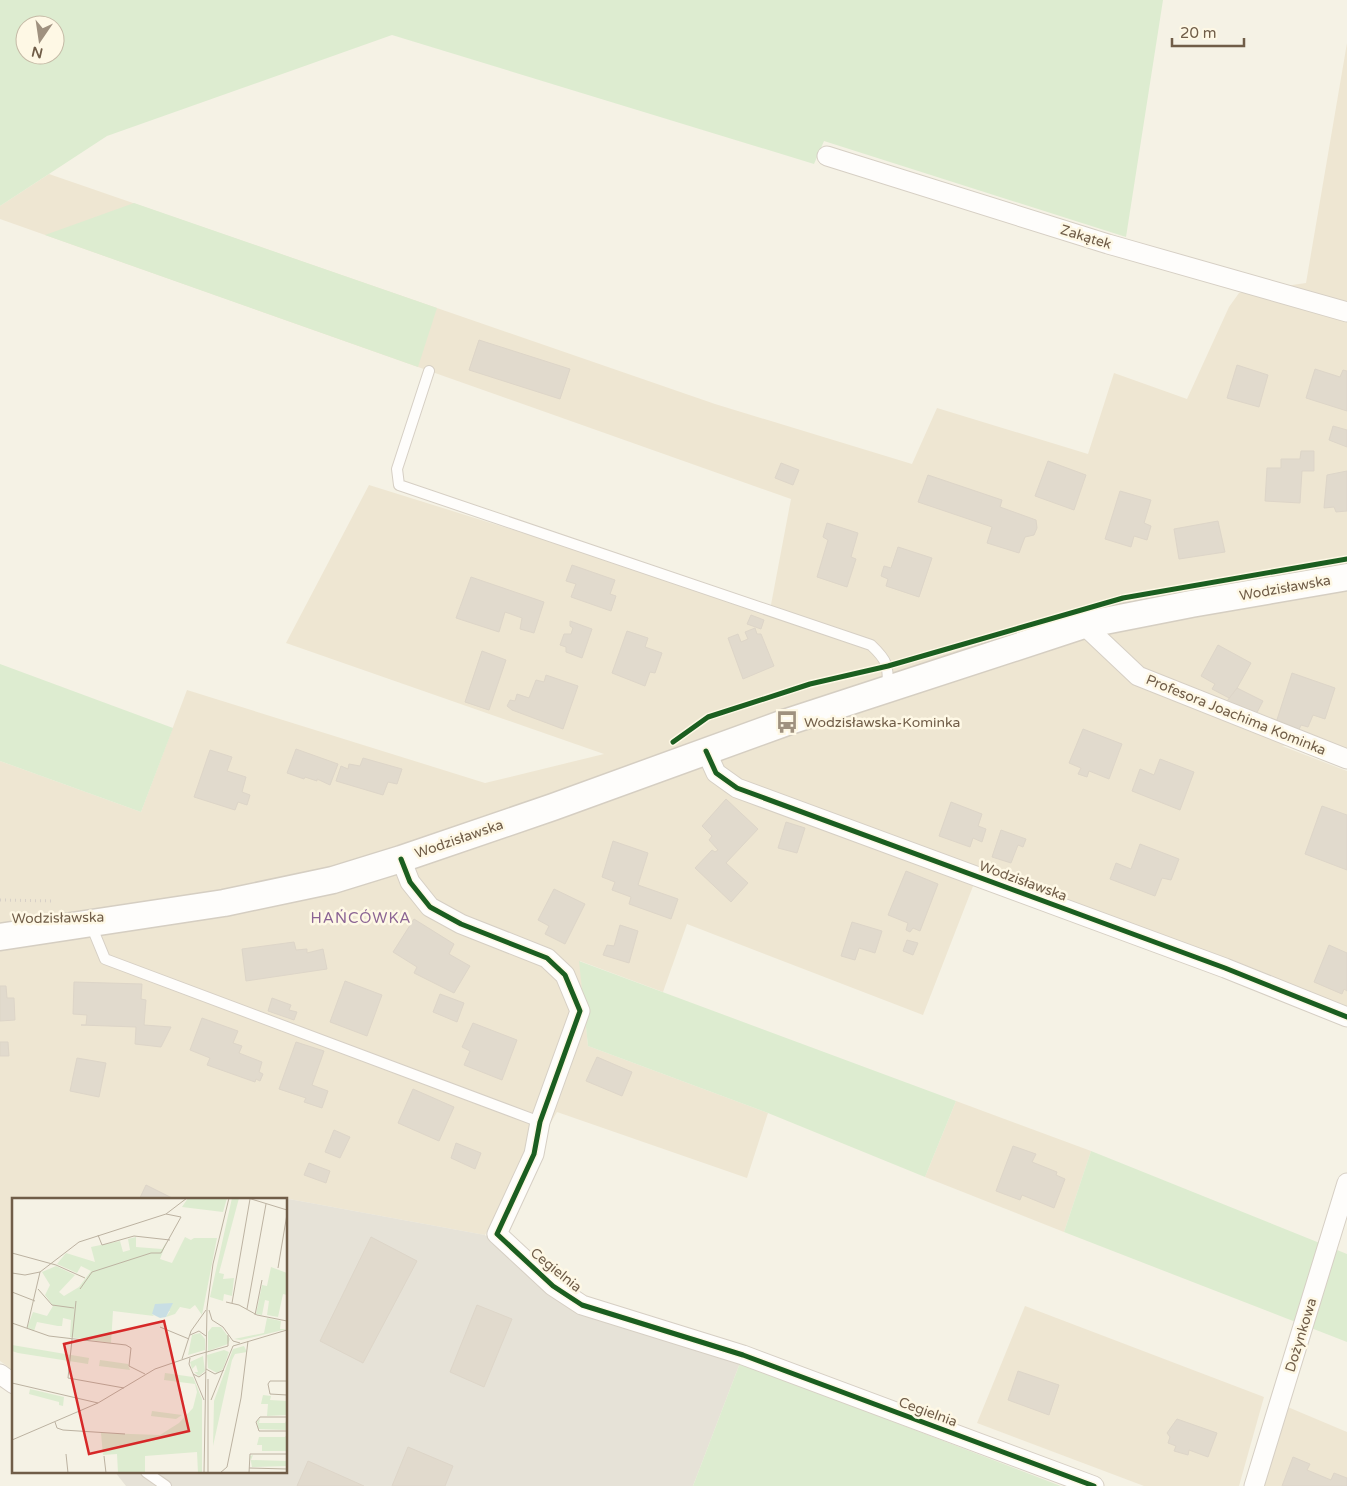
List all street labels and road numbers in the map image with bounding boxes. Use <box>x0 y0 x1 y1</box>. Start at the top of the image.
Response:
street label: Zakątek <box>1058 221 1114 253</box>
street label: Wodzisławska <box>1238 572 1332 604</box>
street label: Profesora Joachima Kominka <box>1143 671 1329 759</box>
street label: Wodzisławska <box>412 816 506 862</box>
street label: Wodzisławska <box>977 857 1069 905</box>
street label: Wodzisławska <box>12 909 104 927</box>
street label: Cegielnia <box>527 1244 585 1296</box>
street label: Dożynkowa <box>1282 1296 1320 1374</box>
street label: Cegielnia <box>896 1394 960 1430</box>

